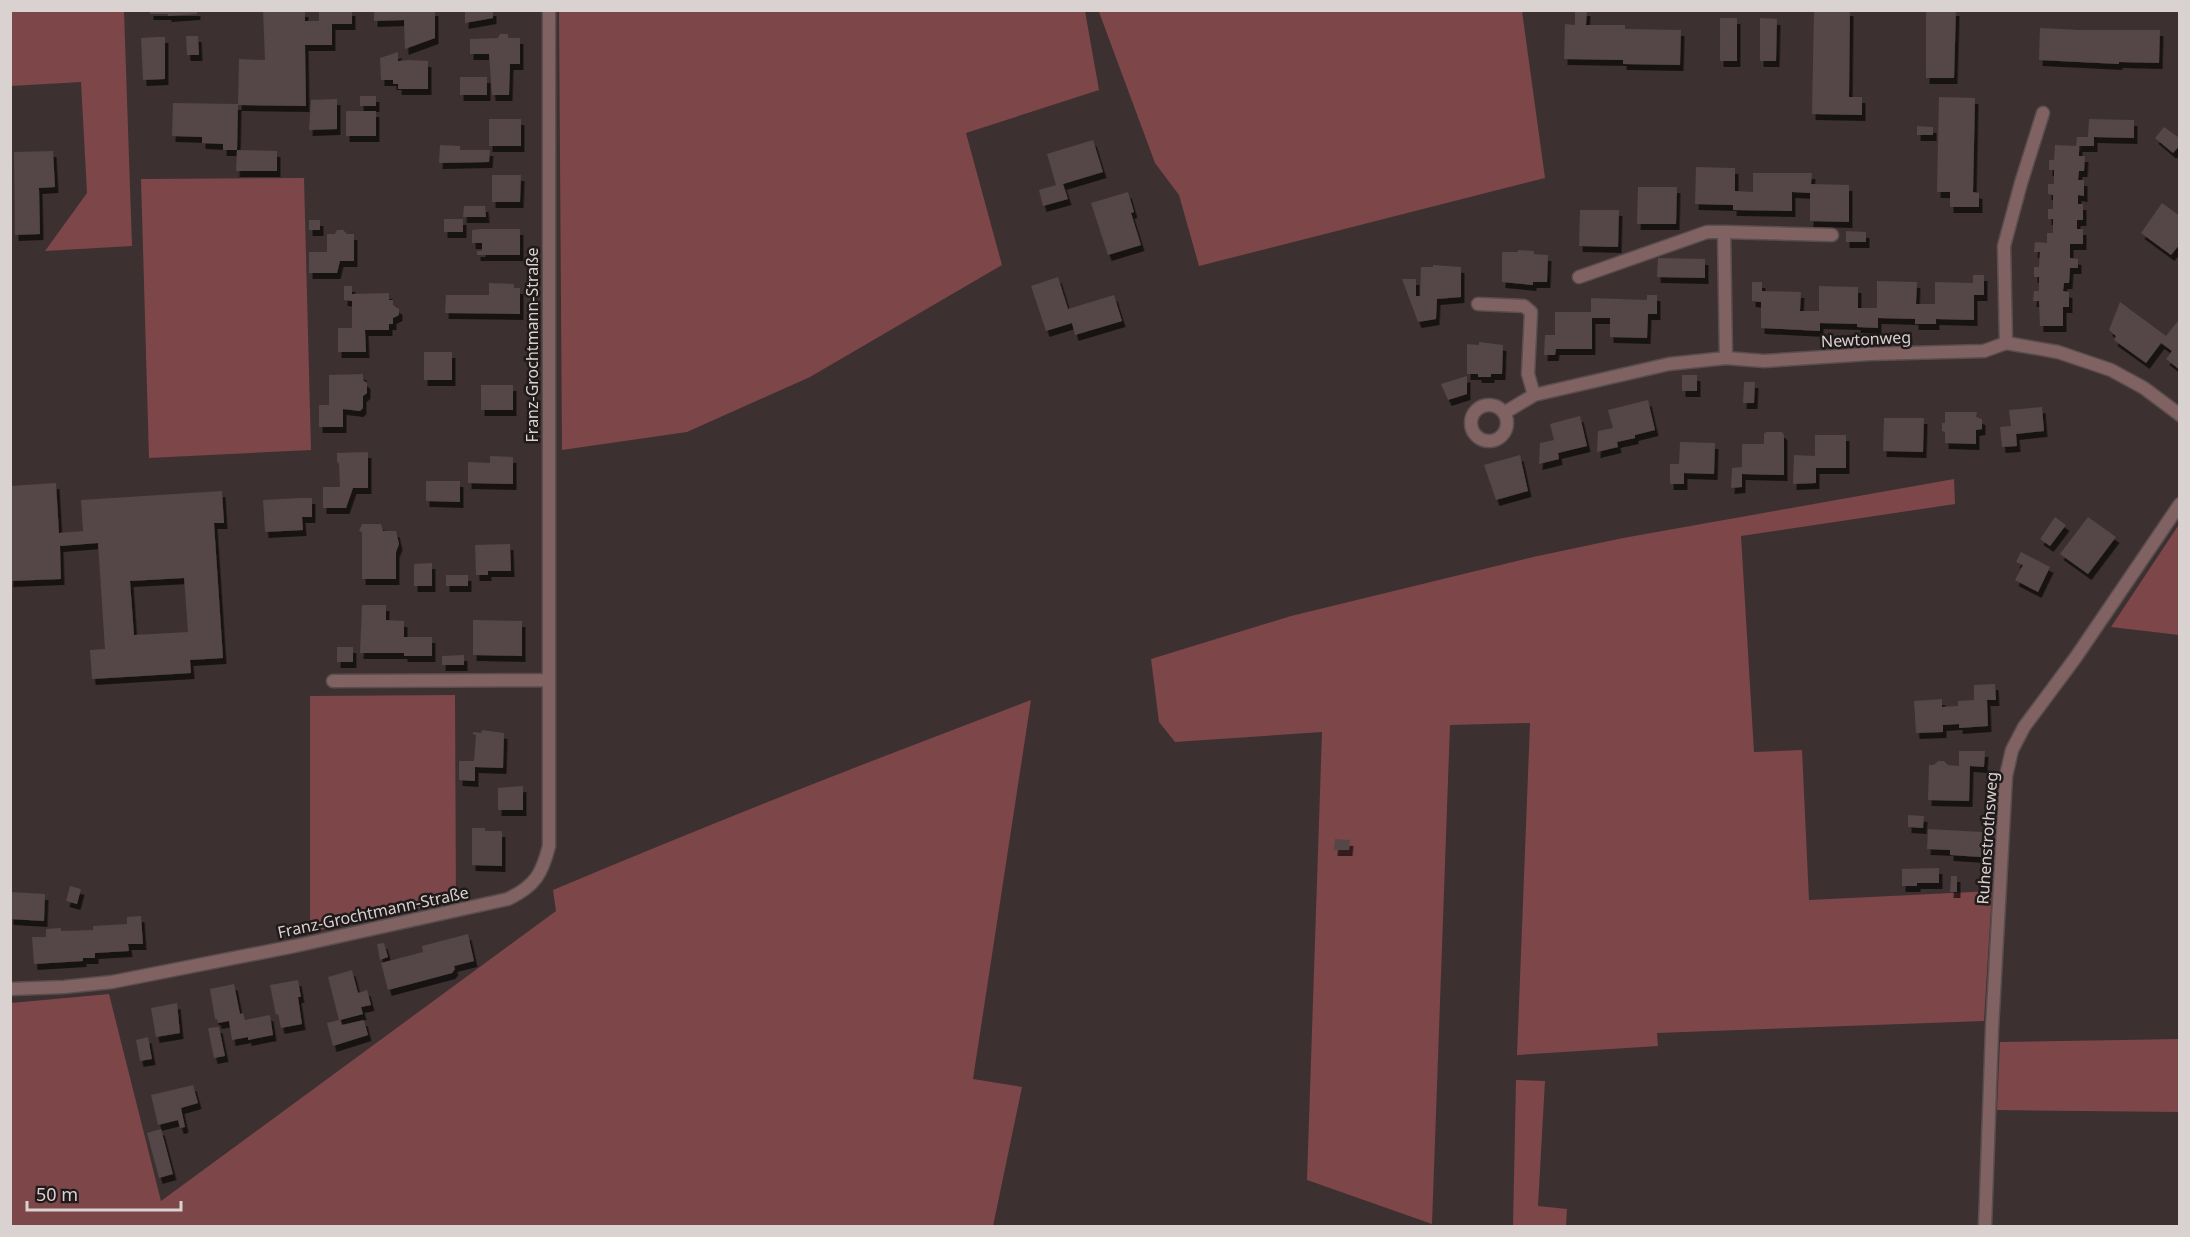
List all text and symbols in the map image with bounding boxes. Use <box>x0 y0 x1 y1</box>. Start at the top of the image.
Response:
street label: Franz-Grochtmann-Straße <box>521 248 543 442</box>
street label: Newtonweg <box>1820 326 1912 352</box>
street label: Ruhenstrothsweg <box>1971 771 2003 905</box>
street label: Franz-Grochtmann-Straße <box>275 881 471 943</box>
scale bar <box>27 1174 182 1212</box>
text: 50 m <box>36 1182 78 1206</box>

